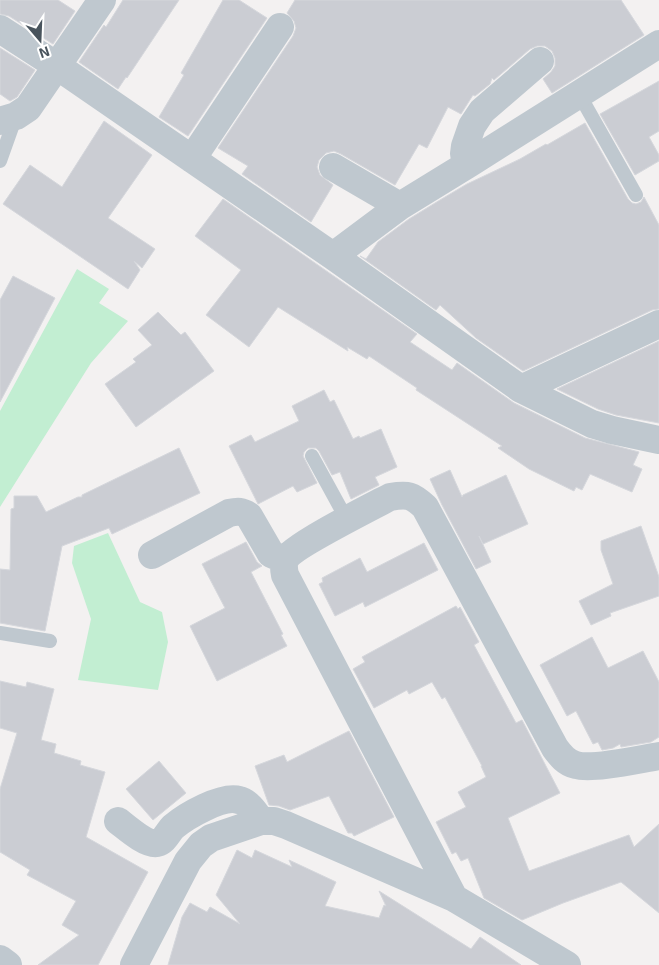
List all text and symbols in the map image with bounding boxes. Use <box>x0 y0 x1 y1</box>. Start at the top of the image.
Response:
north arrow <box>15 15 65 65</box>
text: N <box>37 43 52 62</box>

